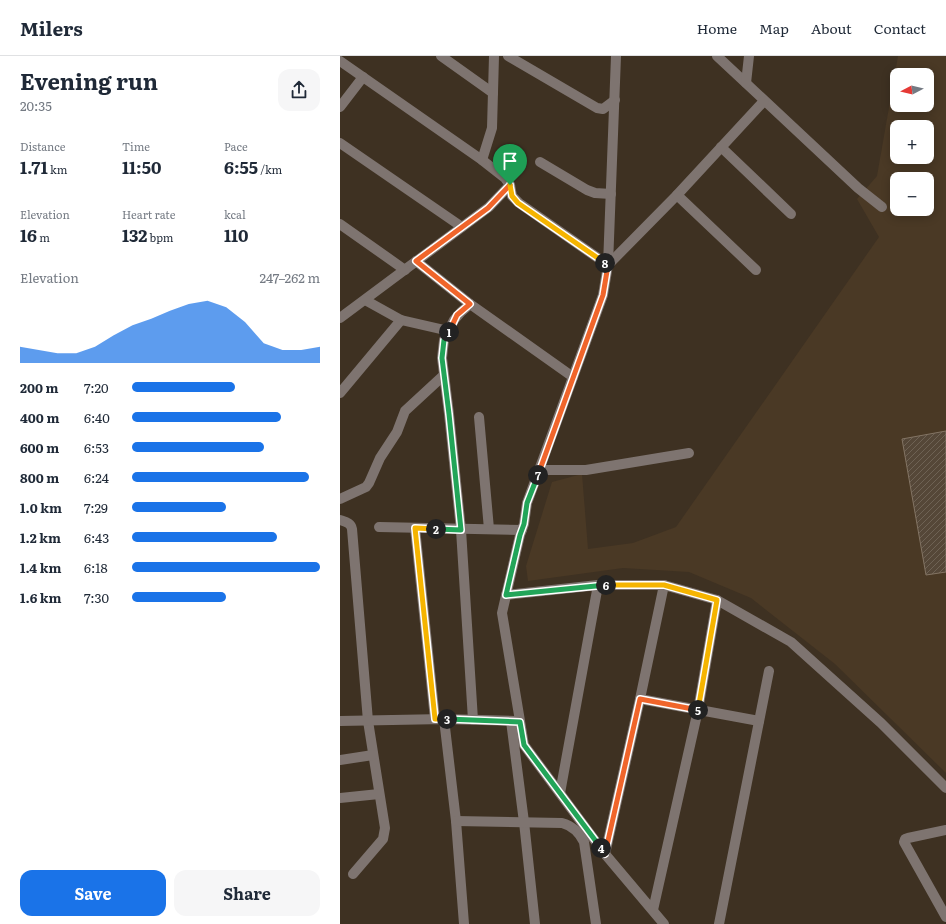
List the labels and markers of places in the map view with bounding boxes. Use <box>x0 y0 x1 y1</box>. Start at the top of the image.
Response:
pin <box>493 144 527 185</box>
pin: 8 <box>595 253 615 273</box>
pin: 1 <box>439 322 459 342</box>
pin: 7 <box>528 465 548 485</box>
pin: 2 <box>426 519 446 539</box>
pin: 6 <box>596 575 616 595</box>
pin: 5 <box>688 700 708 720</box>
pin: 3 <box>437 709 457 729</box>
pin: 4 <box>591 838 611 858</box>

